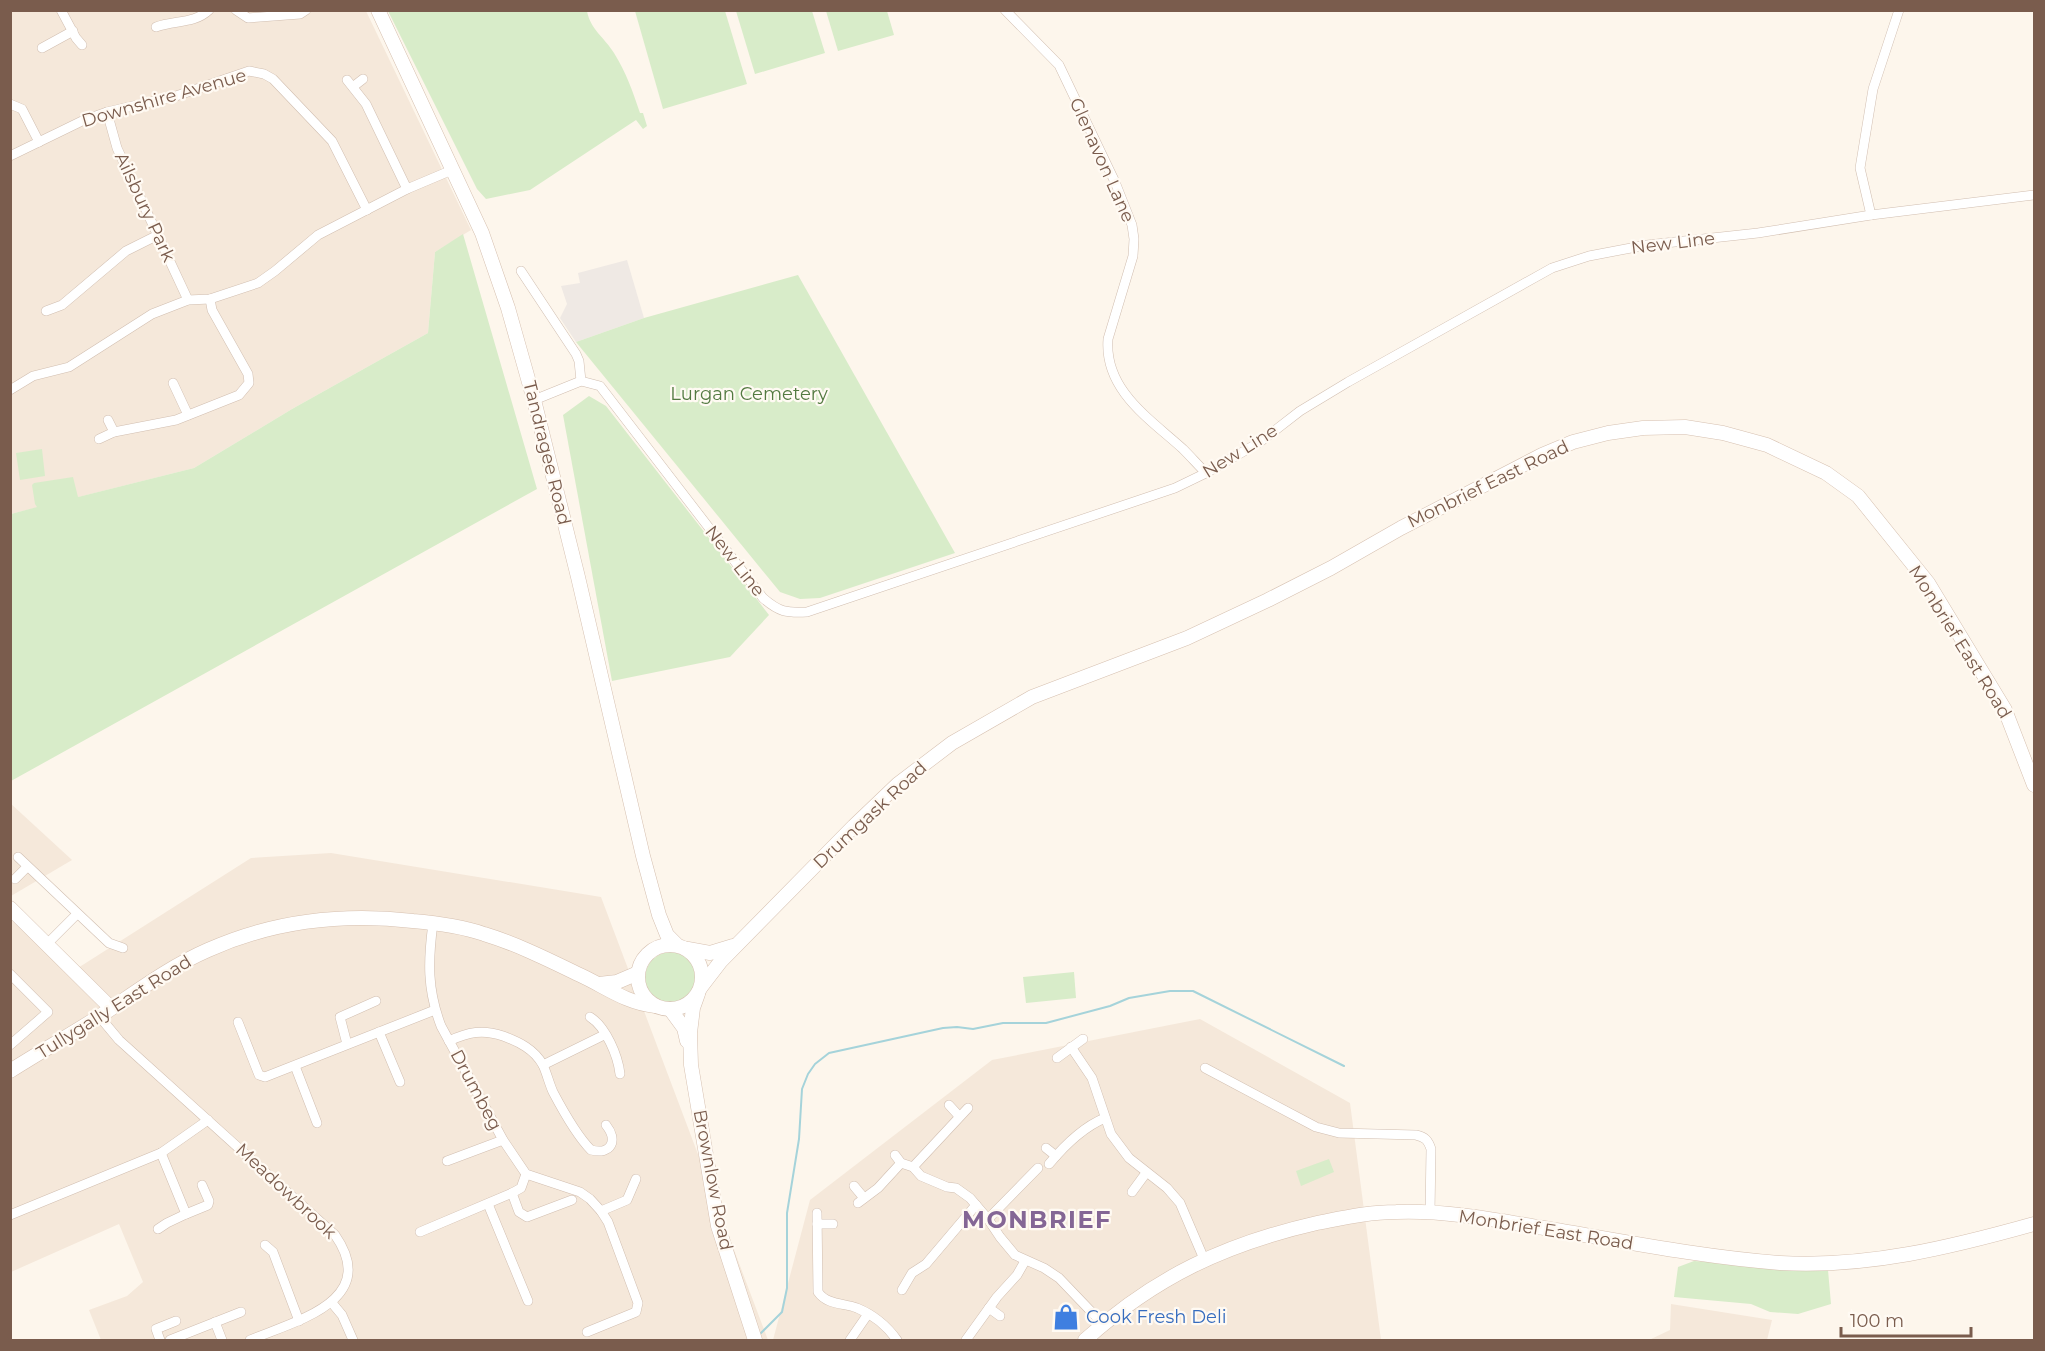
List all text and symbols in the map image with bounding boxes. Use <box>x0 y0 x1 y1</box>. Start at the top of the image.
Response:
street label: Downshire Avenue <box>79 64 249 132</box>
street label: Glenavon Lane <box>1065 94 1139 226</box>
street label: Ailsbury Park <box>110 149 180 265</box>
street label: New Line <box>1630 227 1716 259</box>
street label: Tandragee Road <box>518 379 576 527</box>
park label: Lurgan Cemetery <box>670 383 828 405</box>
street label: New Line <box>1198 419 1282 483</box>
street label: Monbrief East Road <box>1404 435 1572 533</box>
street label: New Line <box>700 521 770 601</box>
street label: Monbrief East Road <box>1904 561 2016 723</box>
street label: Drumgask Road <box>809 757 931 873</box>
street label: Tullygally East Road <box>32 950 196 1064</box>
street label: Drumbeg <box>445 1046 507 1134</box>
street label: Brownlow Road <box>689 1108 737 1252</box>
street label: Meadowbrook <box>231 1139 341 1244</box>
district label: MONBRIEF <box>962 1205 1112 1234</box>
street label: Monbrief East Road <box>1457 1205 1635 1255</box>
scale bar <box>1841 1300 1972 1338</box>
shop icon: Cook Fresh Deli <box>1051 1302 1081 1332</box>
place label: Cook Fresh Deli <box>1086 1306 1227 1328</box>
text: 100 m <box>1850 1310 1904 1332</box>

